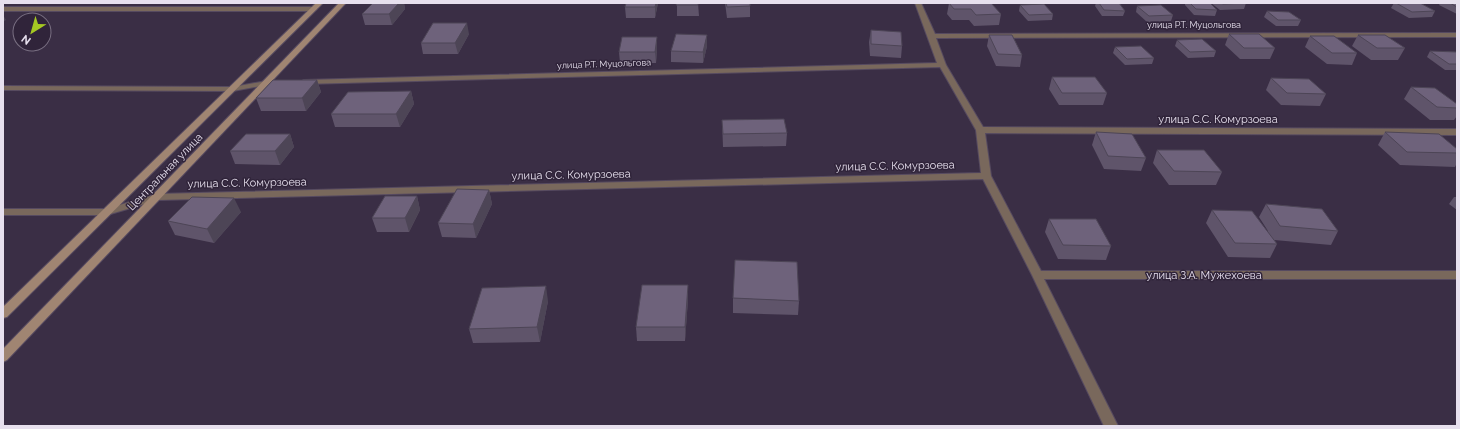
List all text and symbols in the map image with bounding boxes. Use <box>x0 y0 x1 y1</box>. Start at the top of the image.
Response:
north arrow <box>12 12 52 52</box>
street label: улица Р.Т. Муцольгова <box>1147 20 1241 30</box>
text: N <box>19 32 34 47</box>
street label: улица Р.Т. Муцольгова <box>557 57 651 71</box>
street label: улица С.С. Комурзоева <box>1158 113 1278 126</box>
street label: Центральная улица <box>125 131 205 213</box>
street label: улица С.С. Комурзоева <box>835 158 955 174</box>
street label: улица С.С. Комурзоева <box>511 167 631 183</box>
street label: улица С.С. Комурзоева <box>187 175 307 191</box>
street label: улица З.А. Мужехоева <box>1146 269 1262 282</box>

